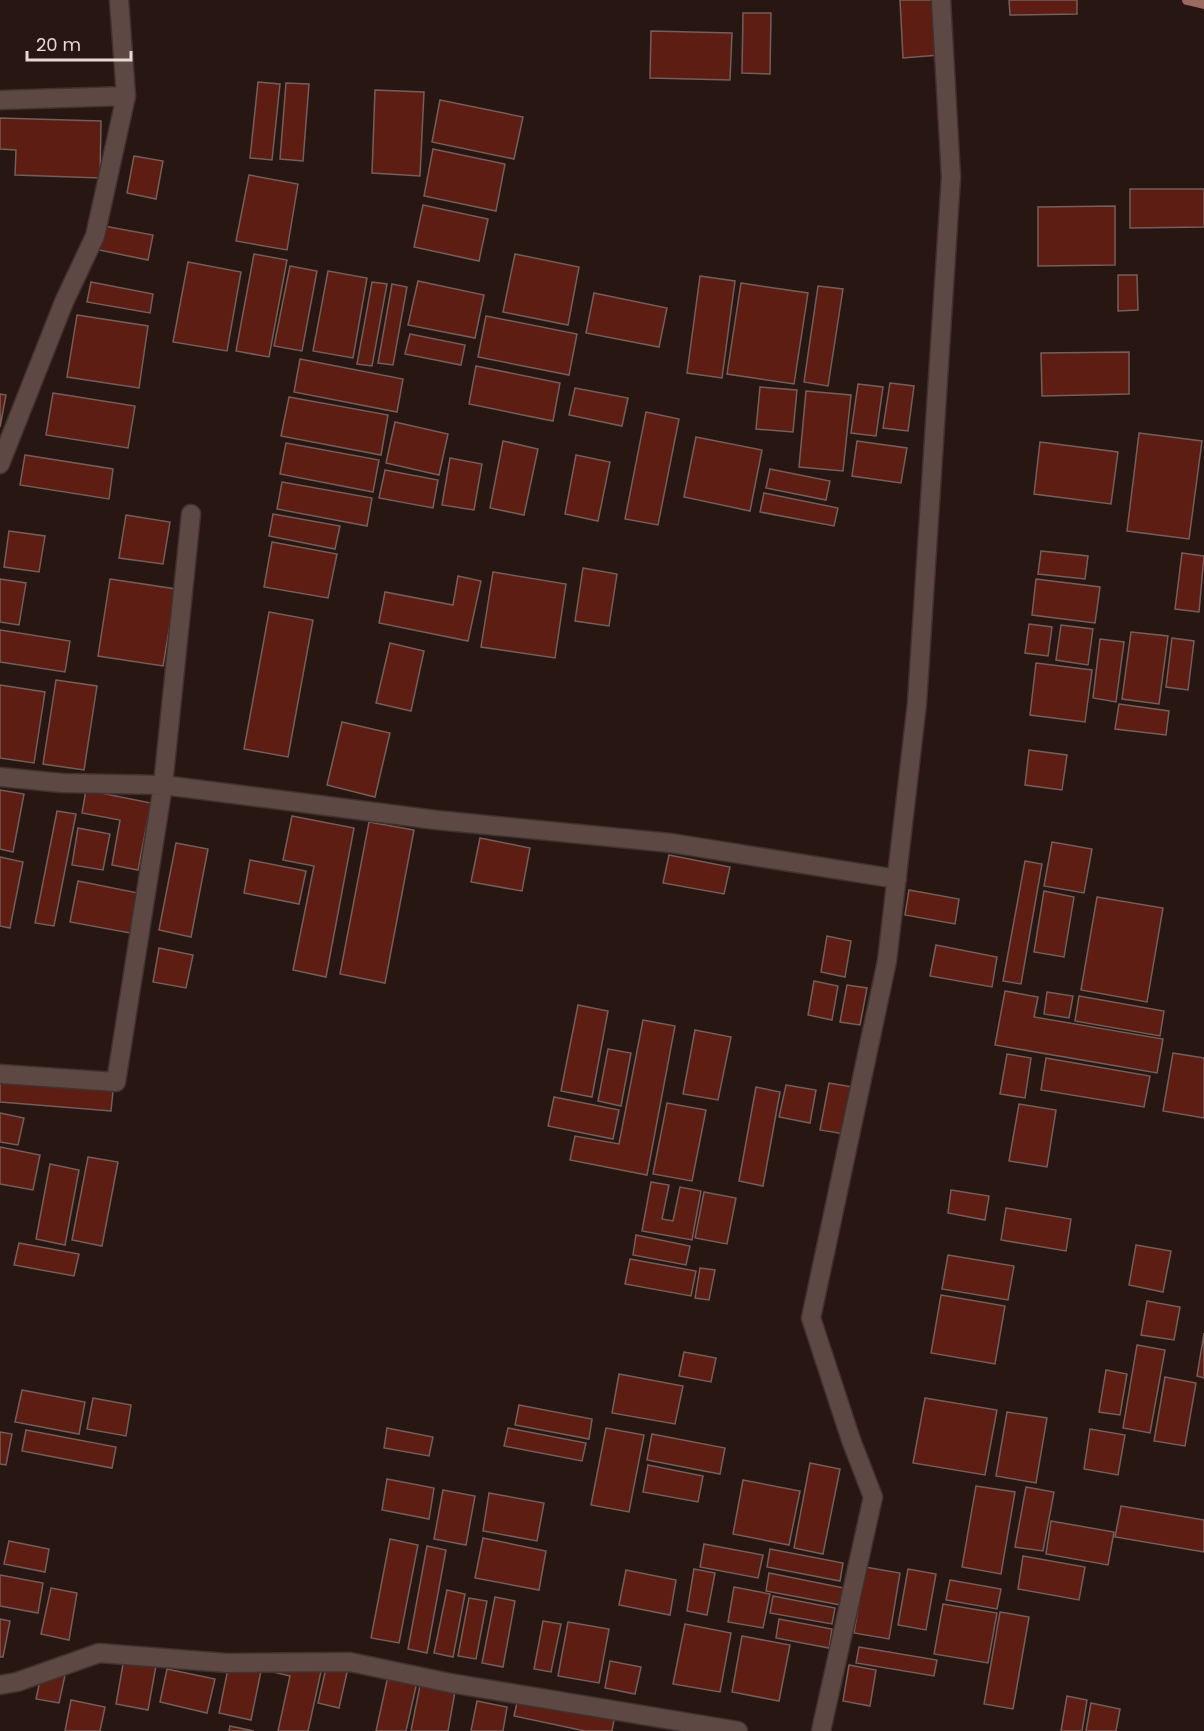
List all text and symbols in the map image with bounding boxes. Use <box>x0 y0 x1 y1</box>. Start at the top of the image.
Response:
scale bar <box>27 24 130 62</box>
text: 20 m <box>36 32 81 57</box>

